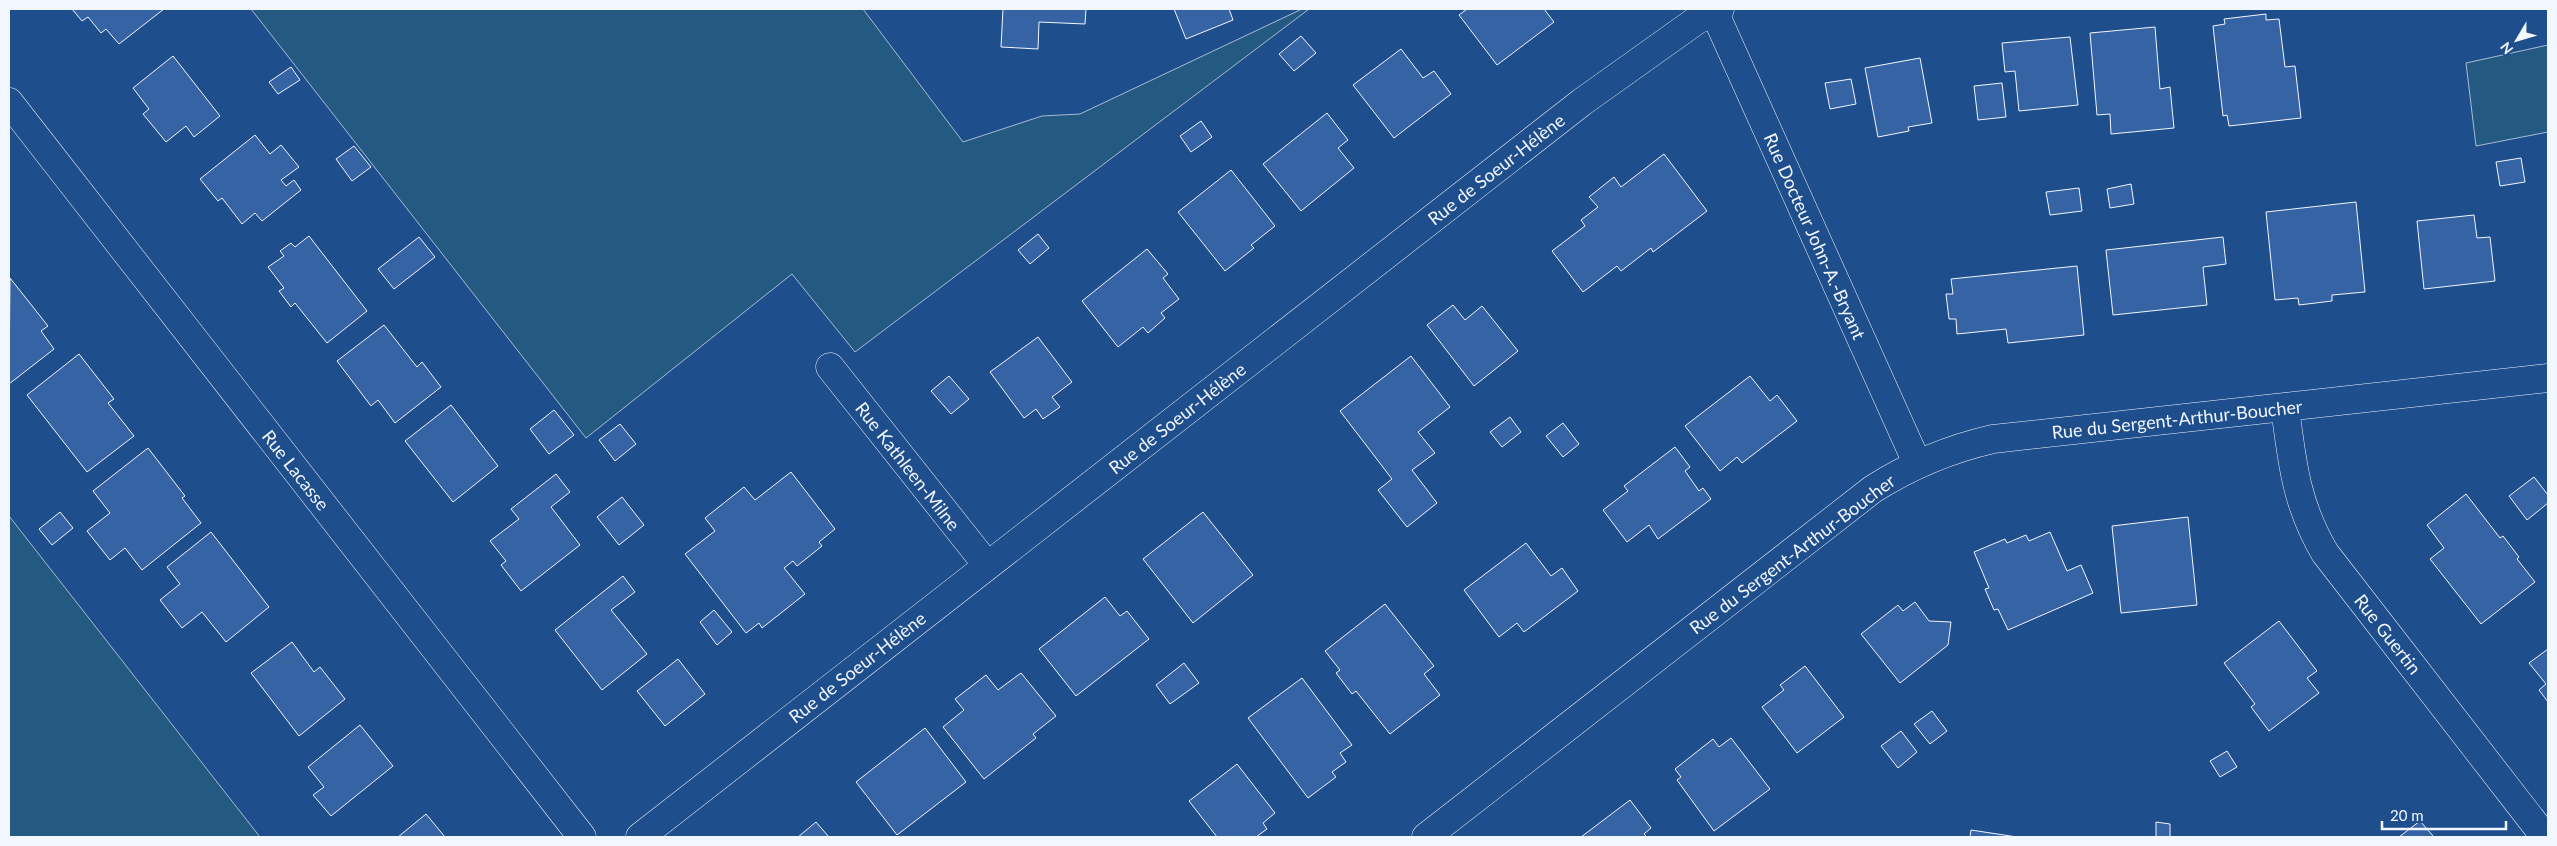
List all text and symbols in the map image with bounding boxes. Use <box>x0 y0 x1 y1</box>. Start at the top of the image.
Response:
north arrow <box>2492 15 2542 65</box>
text: N <box>2496 39 2516 58</box>
street label: Rue de Soeur-Hélène <box>1423 109 1569 229</box>
street label: Rue Docteur John-A.-Bryant <box>1760 129 1871 343</box>
street label: Rue de Soeur-Hélène <box>1104 358 1250 478</box>
street label: Rue du Sergent-Arthur-Boucher <box>2051 395 2304 443</box>
street label: Rue Kathleen-Milne <box>851 397 965 535</box>
street label: Rue Lacasse <box>258 425 334 515</box>
street label: Rue du Sergent-Arthur-Boucher <box>1685 469 1899 639</box>
street label: Rue Guertin <box>2350 590 2426 678</box>
street label: Rue de Soeur-Hélène <box>784 607 930 727</box>
scale bar <box>2382 798 2506 830</box>
text: 20 m <box>2390 806 2424 824</box>

